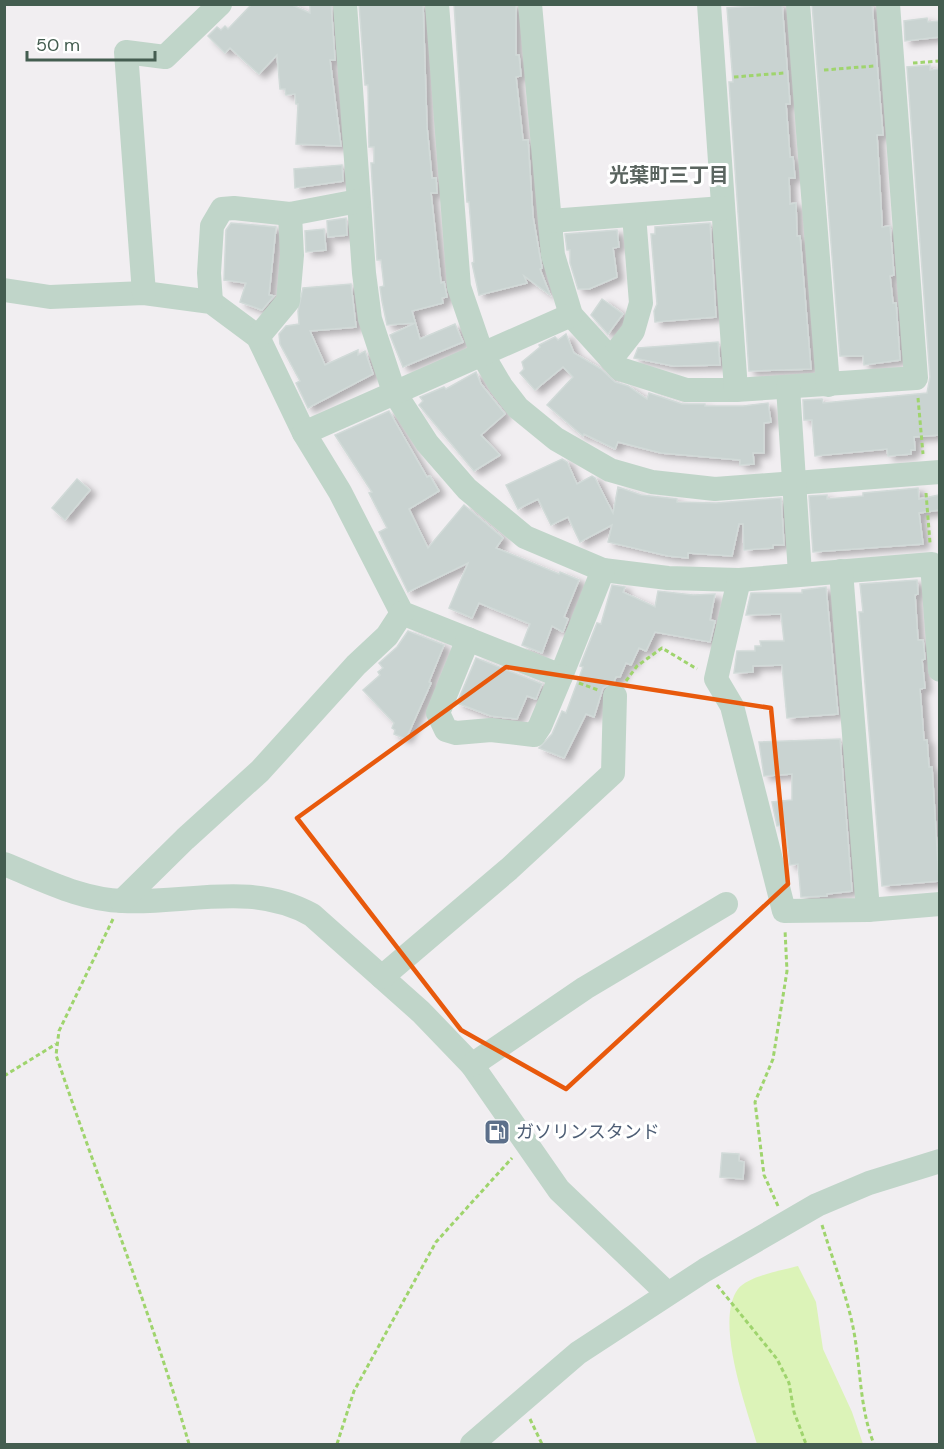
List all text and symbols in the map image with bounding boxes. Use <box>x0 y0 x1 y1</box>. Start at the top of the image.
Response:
scale bar <box>27 24 154 62</box>
text: 50 m <box>36 33 80 57</box>
district label: 光葉町三丁目 <box>609 162 729 188</box>
fuel station icon: ガソリンスタンド <box>482 1117 512 1147</box>
place label: ガソリンスタンド <box>516 1120 660 1144</box>

